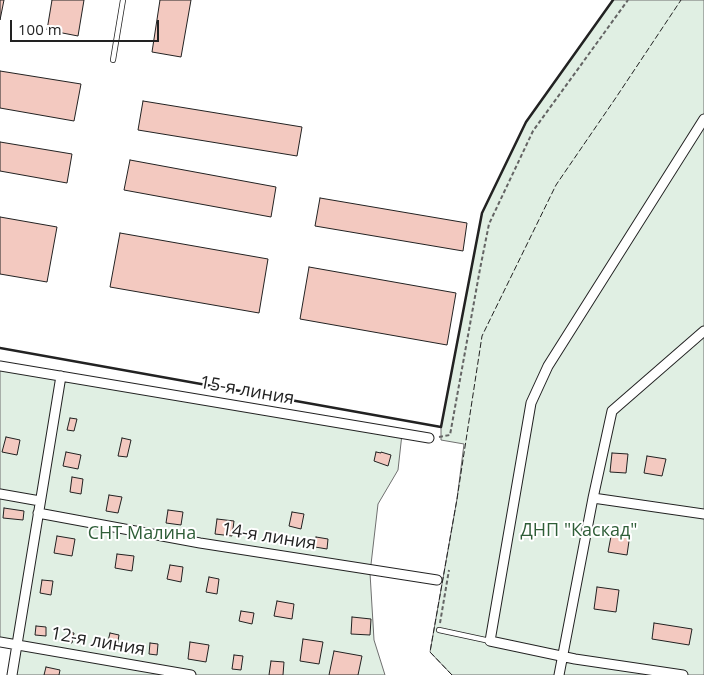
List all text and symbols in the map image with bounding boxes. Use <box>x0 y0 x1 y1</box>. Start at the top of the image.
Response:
scale bar <box>12 10 161 42</box>
text: 100 m <box>18 19 62 39</box>
street label: 15-я линия <box>198 372 296 410</box>
street label: 14-я линия <box>220 519 318 555</box>
park label: ДНП "Каскад" <box>521 520 637 542</box>
park label: СНТ Малина <box>88 523 196 545</box>
street label: 12-я линия <box>49 623 147 661</box>

